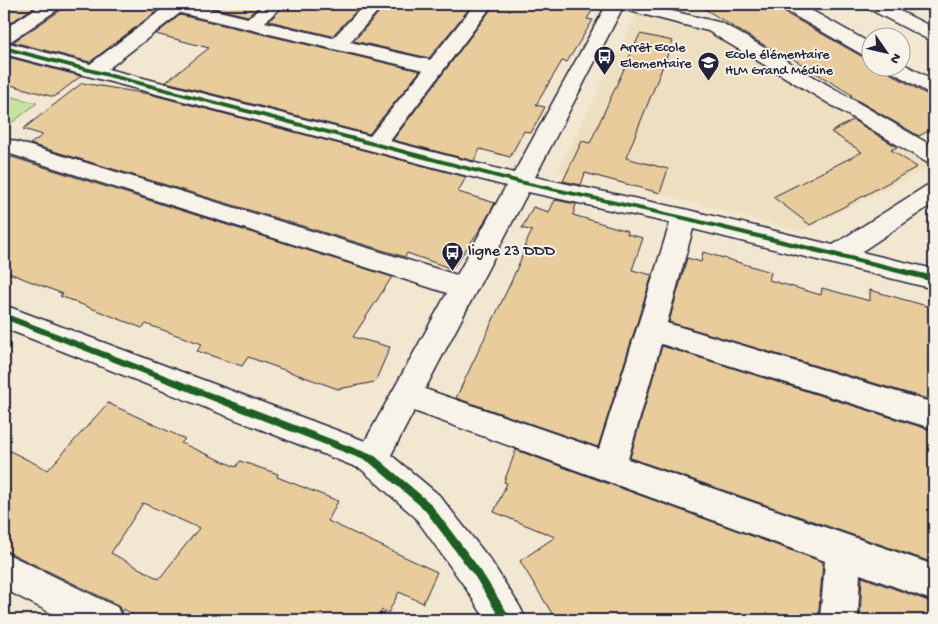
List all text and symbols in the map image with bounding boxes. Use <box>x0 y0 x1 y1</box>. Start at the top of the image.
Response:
north arrow <box>860 28 910 78</box>
place label: Arrêt Ecole Elementaire <box>620 40 692 73</box>
bus stop icon: Arrêt Ecole Elementaire <box>592 44 616 75</box>
place label: Ecole élémentaire HLM Grand Médine <box>725 47 834 80</box>
text: N <box>885 49 904 66</box>
school or university icon: Ecole élémentaire HLM Grand Médine <box>697 51 721 82</box>
bus stop icon: ligne 23 DDD <box>440 240 464 271</box>
place label: ligne 23 DDD <box>468 243 556 262</box>

